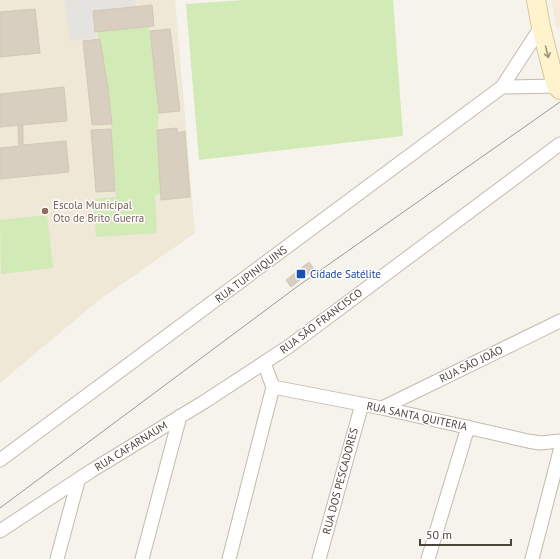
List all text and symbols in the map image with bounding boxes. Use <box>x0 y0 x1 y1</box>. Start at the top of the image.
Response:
one-way arrow <box>544 45 551 58</box>
place label: Escola Municipal Oto de Brito Guerra <box>53 198 144 225</box>
marker: Escola Municipal Oto de Brito Guerra <box>40 206 50 216</box>
street label: RUA TUPINIQUINS <box>212 242 290 306</box>
place label: Cidade Satélite <box>310 267 381 281</box>
marker: Cidade Satélite <box>295 268 307 280</box>
street label: RUA SÃO FRANCISCO <box>277 285 365 357</box>
street label: RUA SÃO JOÃO <box>437 343 505 385</box>
street label: RUA SANTA QUITERIA <box>365 398 469 434</box>
street label: RUA CAFARNAUM <box>92 418 170 474</box>
street label: RUA DOS PESCADORES <box>319 426 361 536</box>
scale bar <box>420 521 511 547</box>
text: 50 m <box>426 527 452 542</box>

